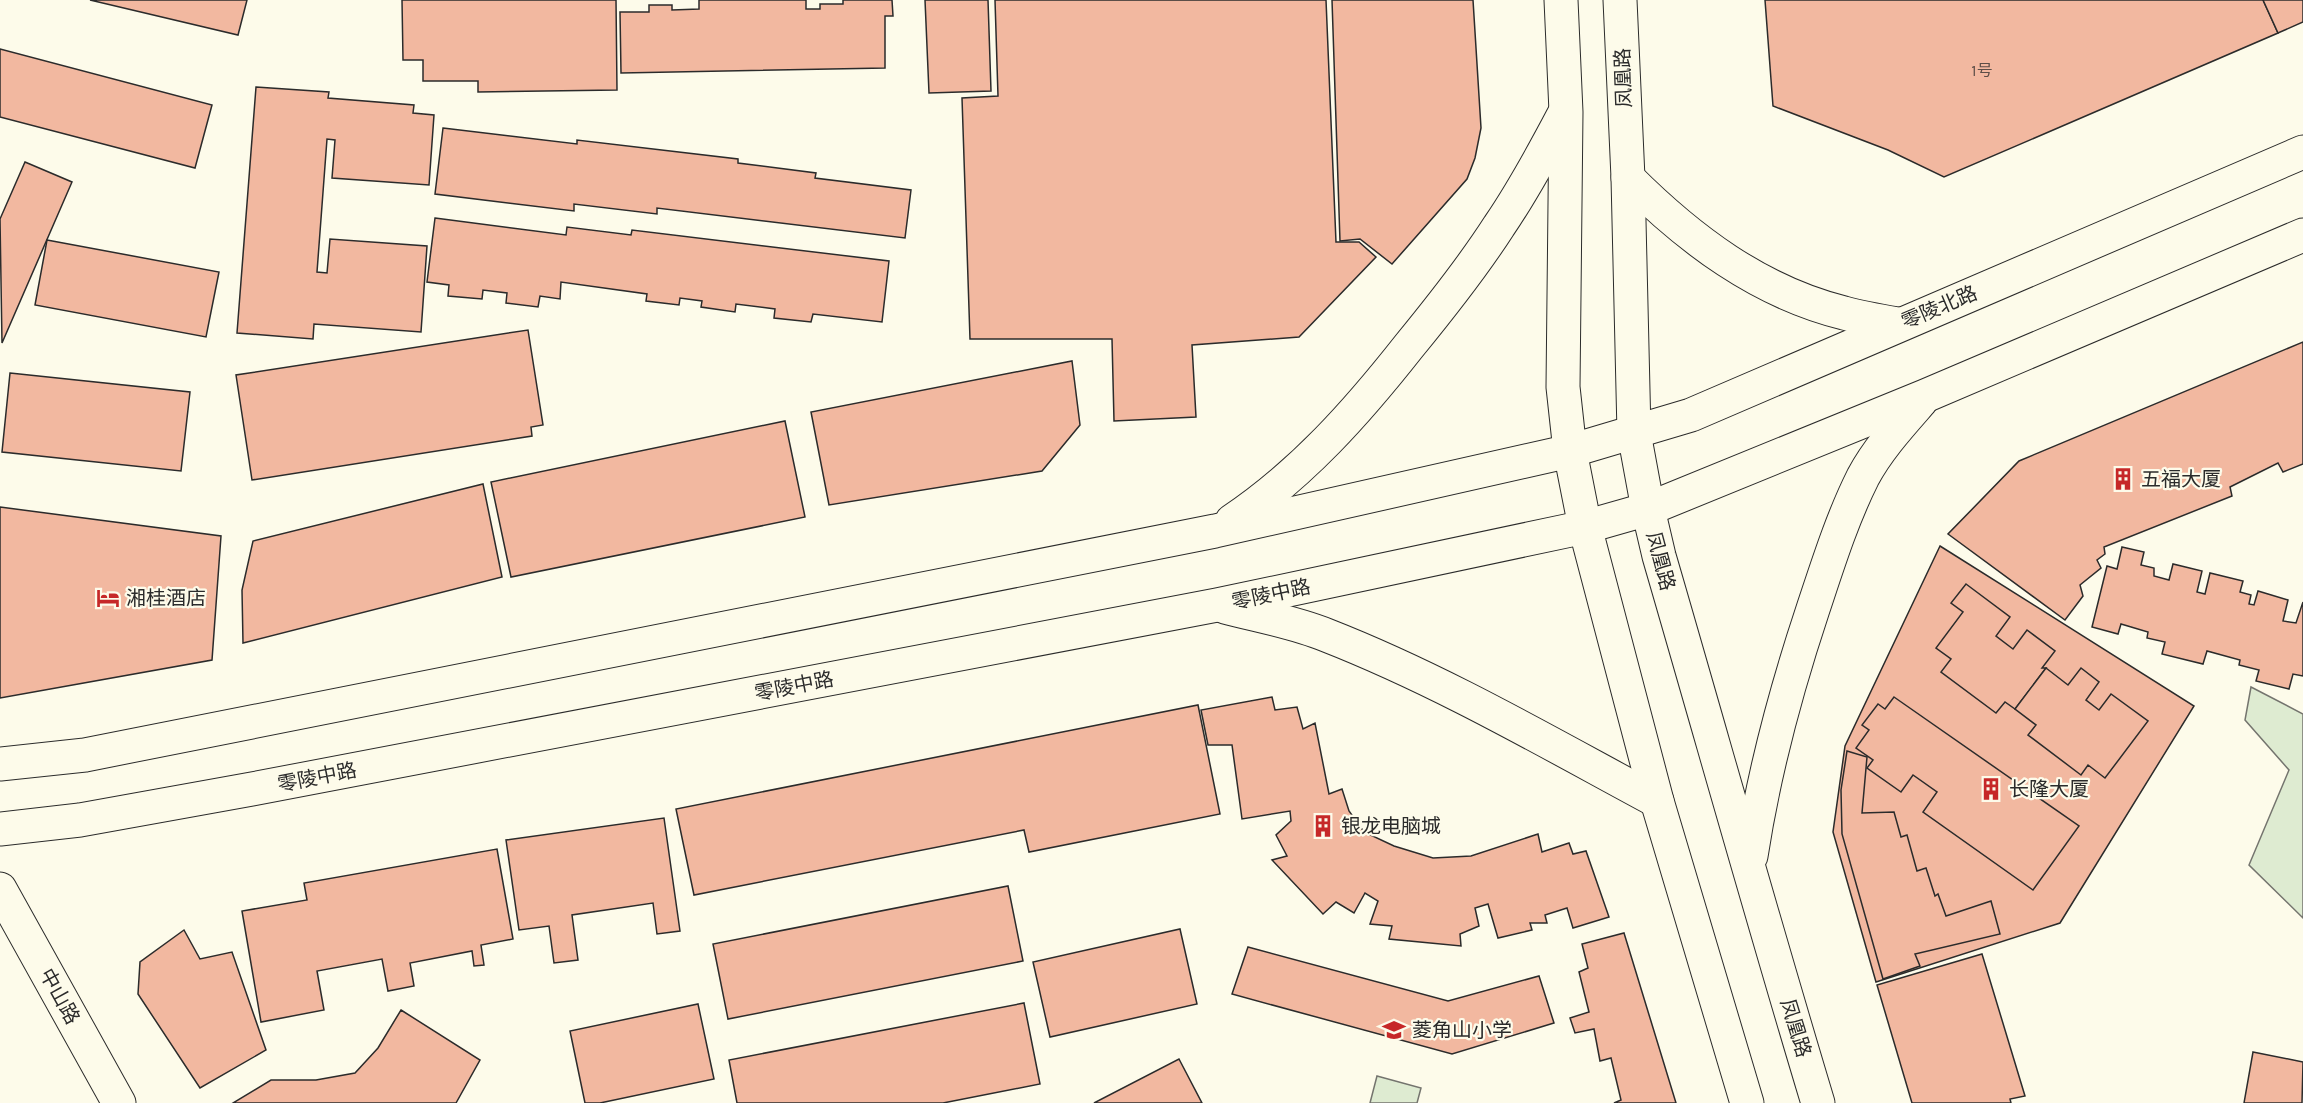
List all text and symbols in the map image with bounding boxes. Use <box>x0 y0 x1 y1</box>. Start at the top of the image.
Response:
street label: 凤凰路 <box>1611 48 1636 108</box>
house number: 1号 <box>1971 61 1993 80</box>
street label: 零陵北路 <box>1898 281 1981 334</box>
building icon: 五福大厦 <box>2110 466 2136 492</box>
place label: 五福大厦 <box>2141 468 2221 491</box>
street label: 凤凰路 <box>1642 529 1679 593</box>
street label: 零陵中路 <box>1230 575 1313 614</box>
hotel icon: 湘桂酒店 <box>95 585 121 611</box>
place label: 湘桂酒店 <box>126 587 206 610</box>
street label: 零陵中路 <box>753 668 836 705</box>
street label: 零陵中路 <box>276 759 359 796</box>
building icon: 长隆大厦 <box>1978 776 2004 802</box>
place label: 长隆大厦 <box>2009 778 2089 801</box>
building icon: 银龙电脑城 <box>1310 813 1336 839</box>
place label: 银龙电脑城 <box>1341 815 1441 838</box>
street label: 中山路 <box>35 964 84 1028</box>
street label: 凤凰路 <box>1776 996 1815 1060</box>
school or university icon: 菱角山小学 <box>1381 1017 1407 1043</box>
place label: 菱角山小学 <box>1412 1019 1512 1042</box>

